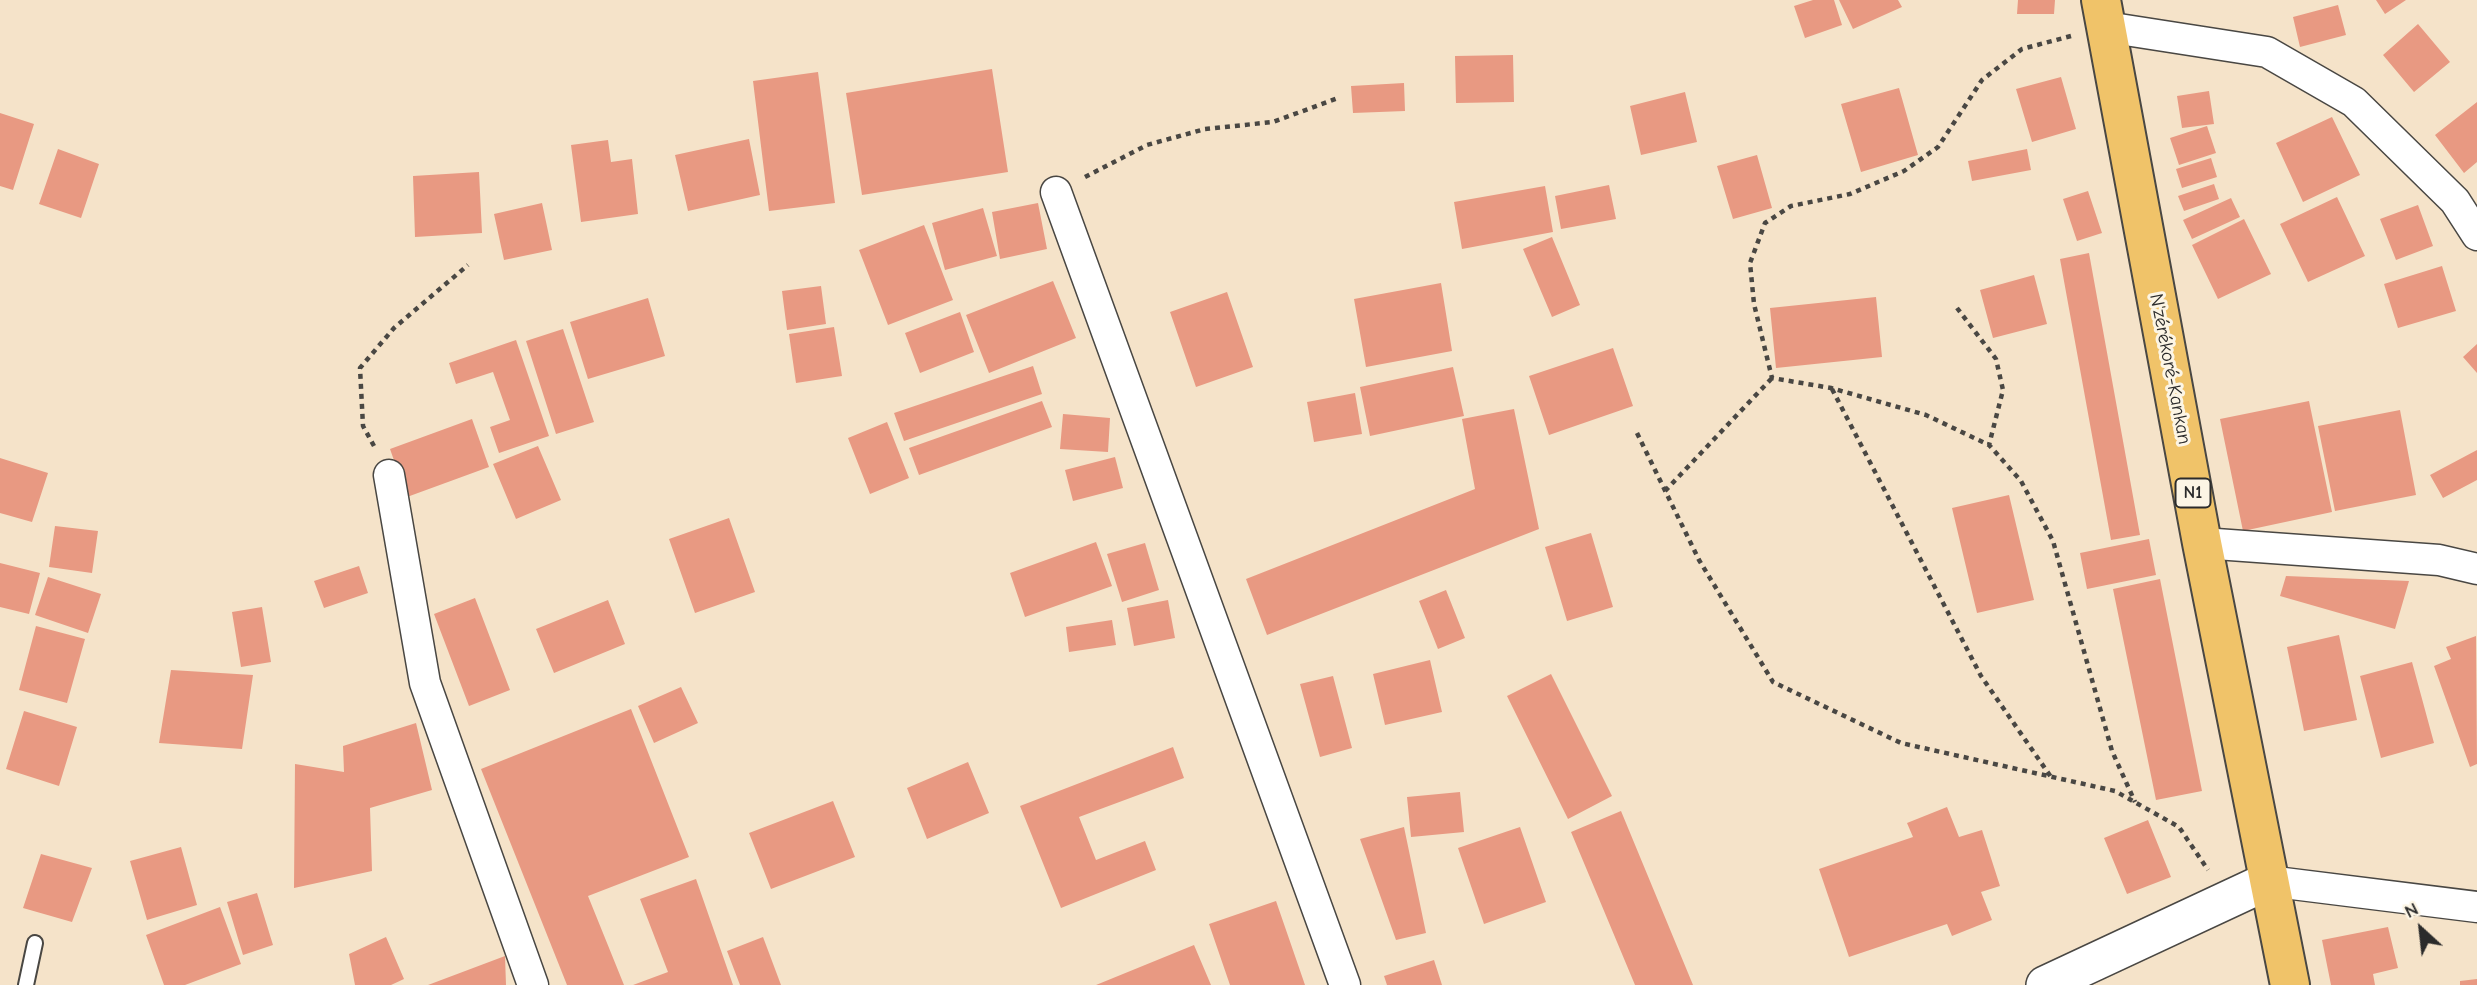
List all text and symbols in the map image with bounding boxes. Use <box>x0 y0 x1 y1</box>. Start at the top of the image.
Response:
street label: N'zérékoré-Kankan <box>2144 292 2196 446</box>
road number: N1 <box>2176 478 2210 508</box>
north arrow <box>2386 894 2456 964</box>
text: N <box>2401 898 2422 923</box>

